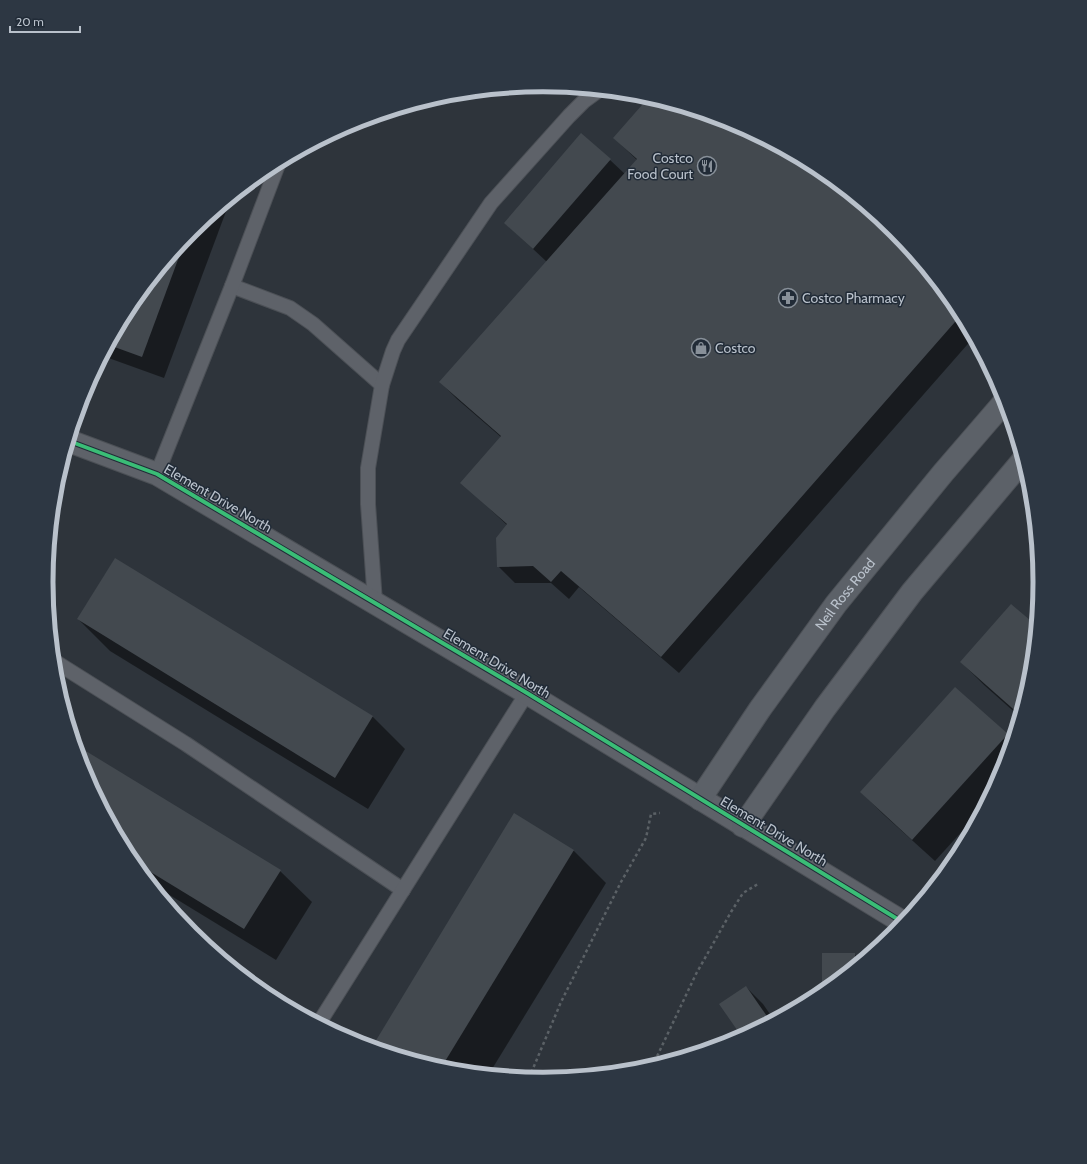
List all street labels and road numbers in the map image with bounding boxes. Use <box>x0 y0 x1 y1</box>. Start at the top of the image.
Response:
street label: Element Drive North <box>161 460 275 536</box>
street label: Neil Ross Road <box>811 554 879 634</box>
street label: Element Drive North <box>440 624 554 702</box>
street label: Element Drive North <box>717 792 831 870</box>

